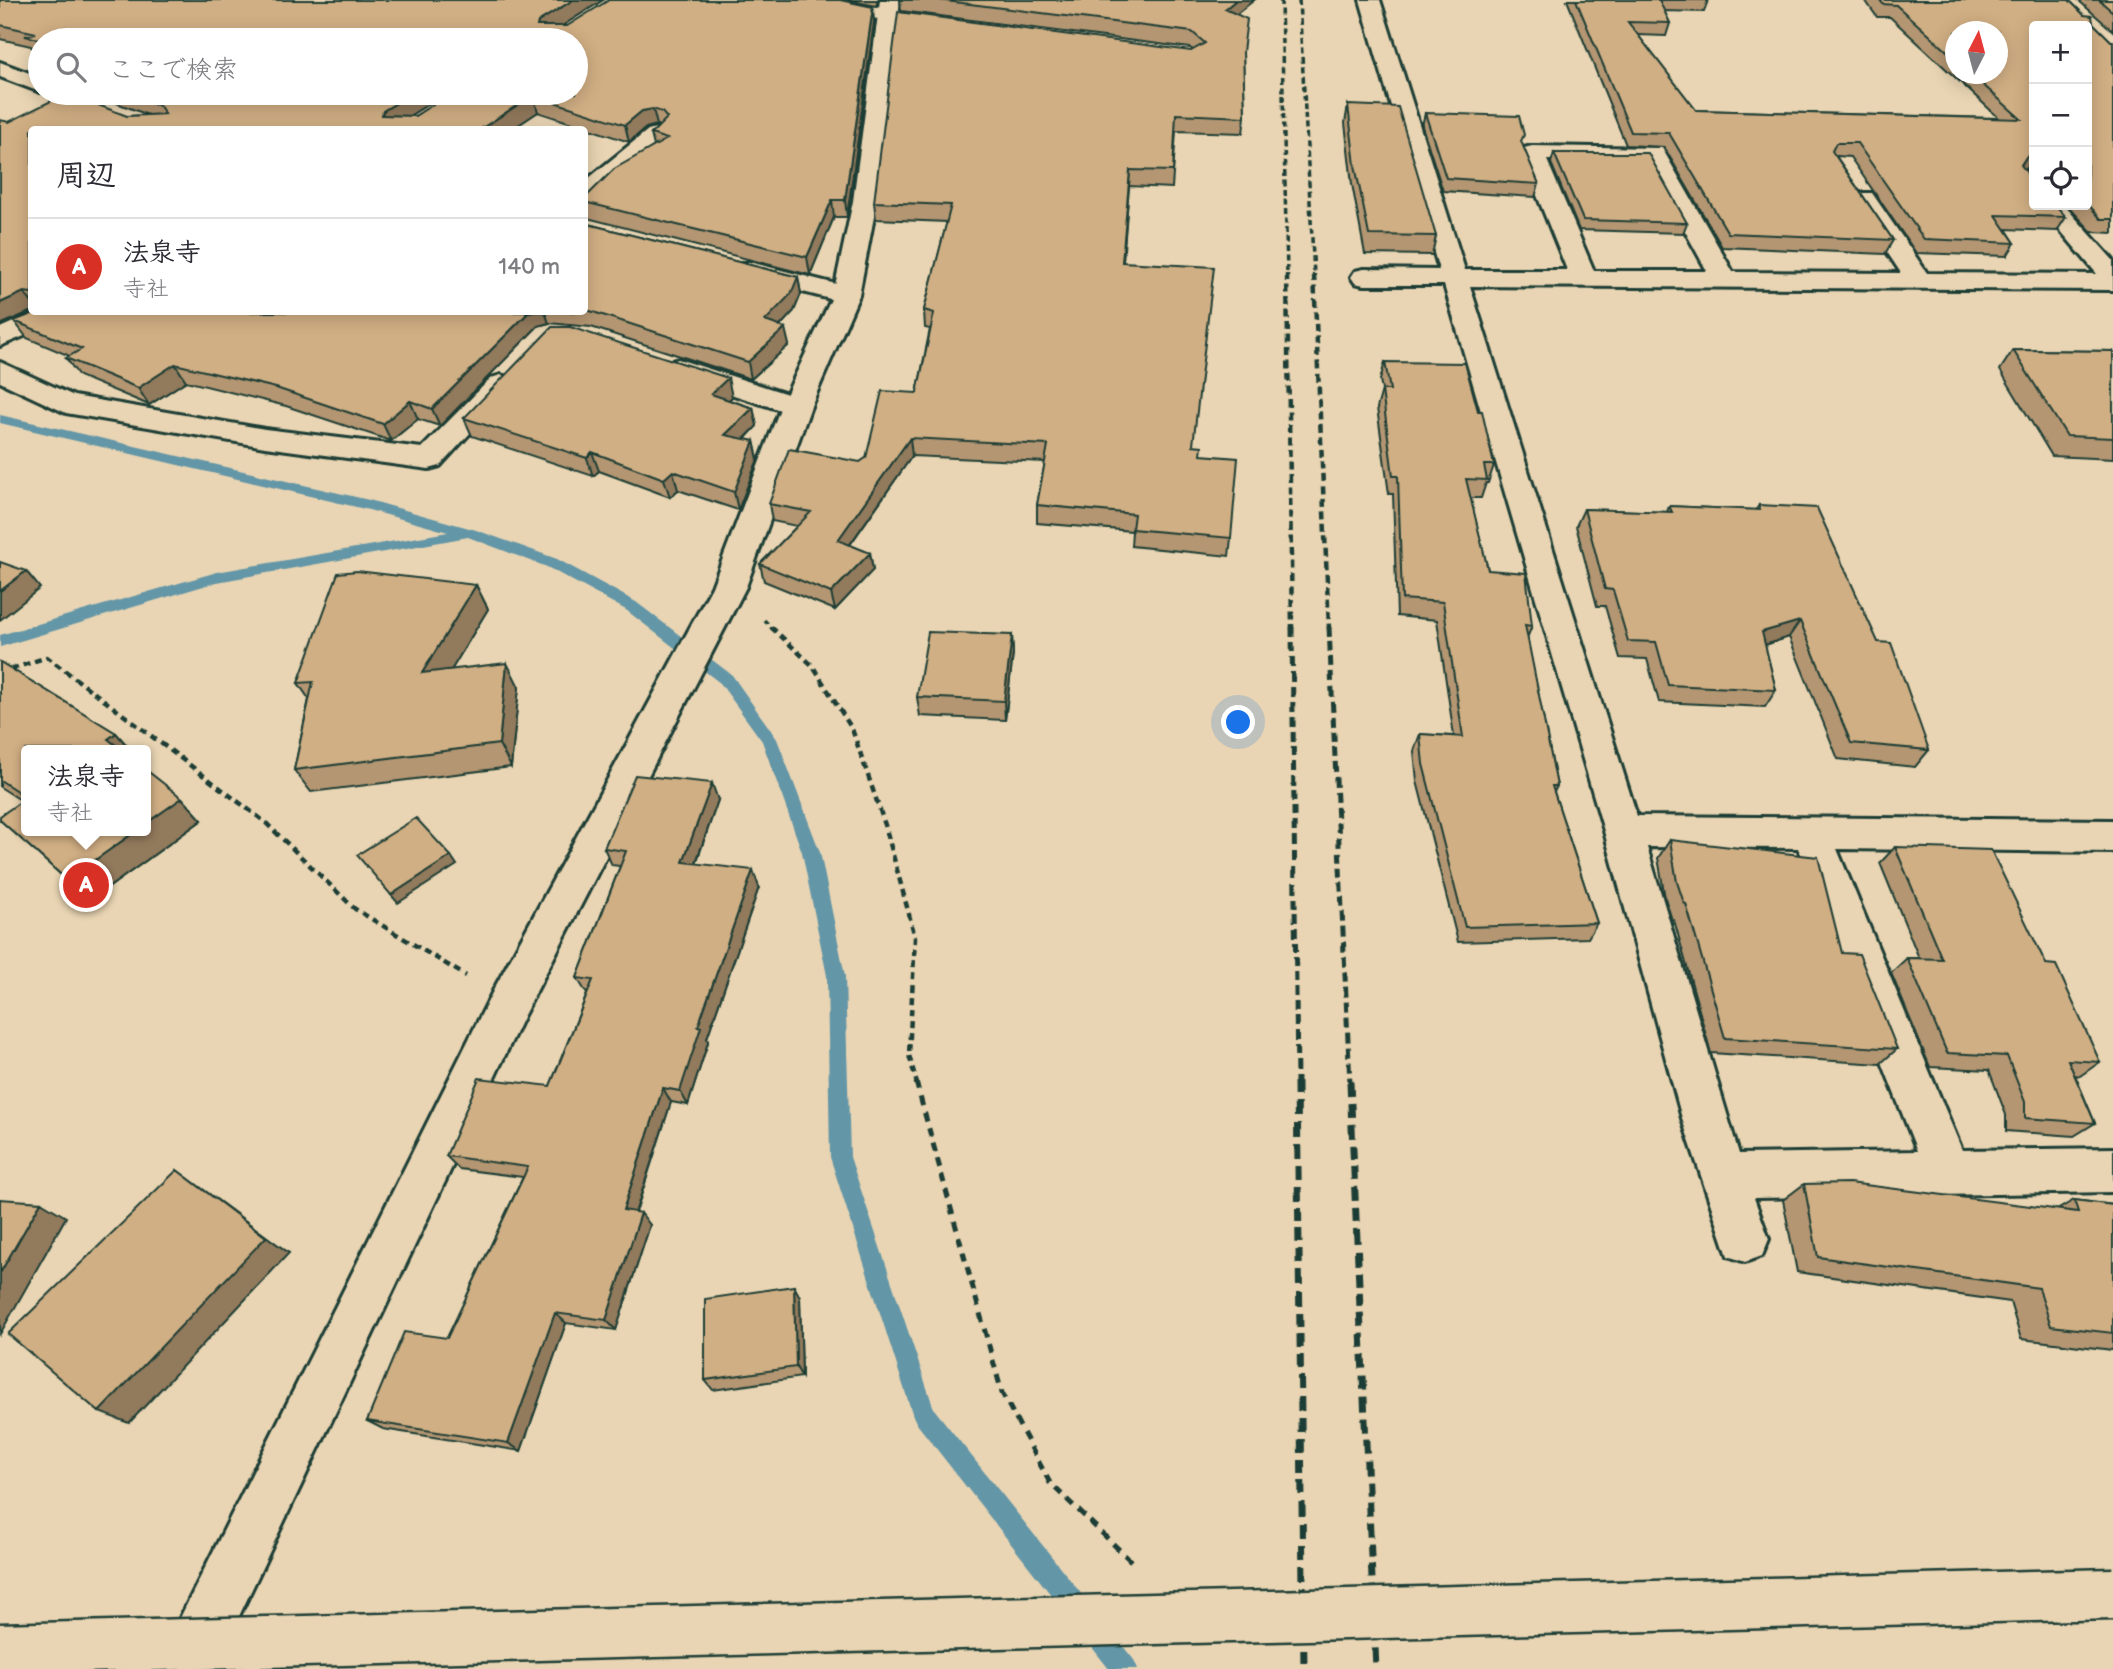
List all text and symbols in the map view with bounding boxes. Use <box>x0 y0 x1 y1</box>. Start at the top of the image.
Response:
north arrow <box>1945 21 2008 84</box>
map controls <box>2029 21 2092 210</box>
button: + <box>2029 21 2092 84</box>
search box <box>28 28 588 105</box>
icon: search <box>52 48 90 86</box>
text: ここで検索 <box>108 55 238 86</box>
button: − <box>2029 84 2092 147</box>
button: locate <box>2029 147 2092 210</box>
text: 周辺 <box>56 158 116 194</box>
text: 法泉寺 <box>123 238 201 269</box>
text: A <box>72 253 86 281</box>
text: 140 m <box>498 253 560 281</box>
text: 寺社 <box>123 275 169 303</box>
your location <box>1221 705 1255 739</box>
popup <box>21 745 151 836</box>
text: 法泉寺 <box>47 762 125 793</box>
text: 寺社 <box>47 799 93 827</box>
pin: A <box>63 859 109 911</box>

